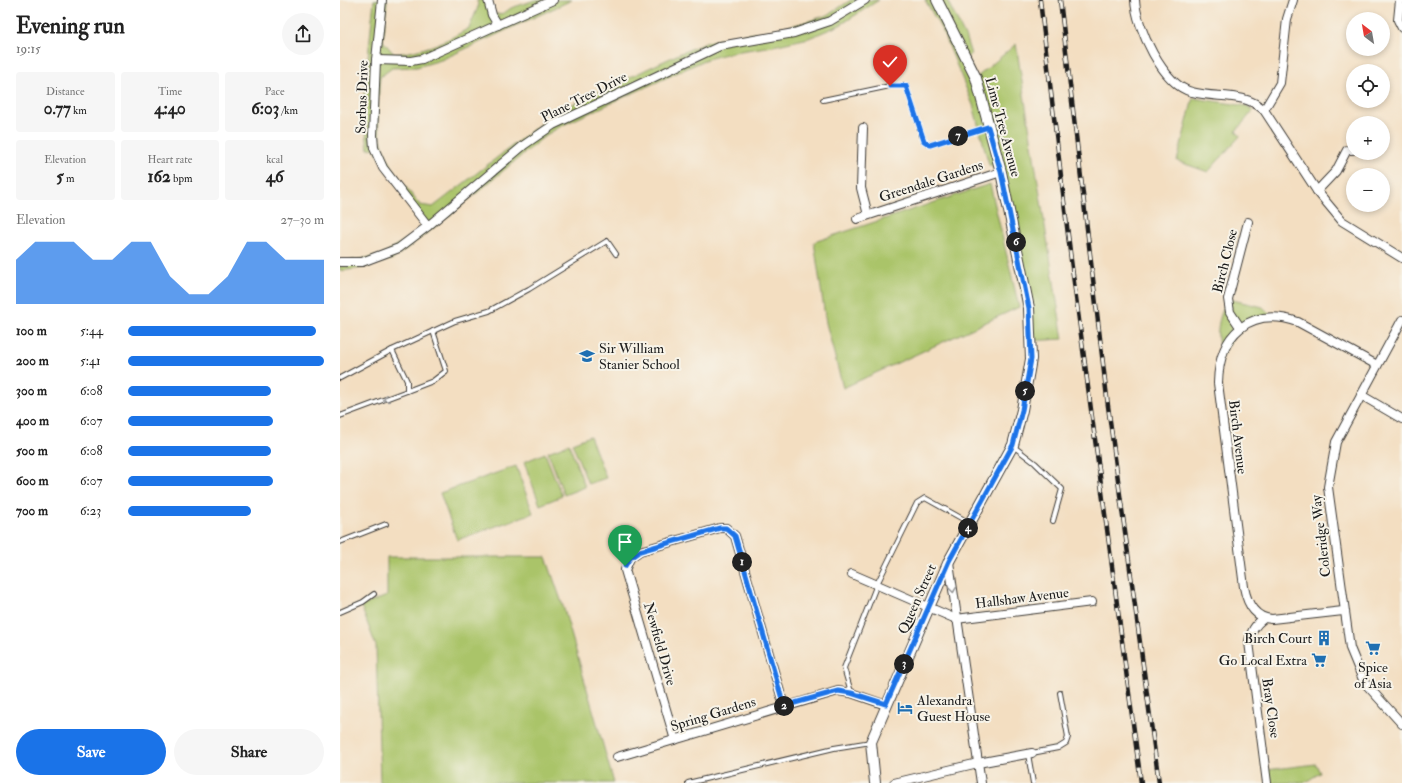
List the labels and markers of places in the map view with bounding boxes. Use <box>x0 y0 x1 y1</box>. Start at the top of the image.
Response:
pin <box>873 45 907 86</box>
pin: 7 <box>948 126 968 146</box>
pin: 6 <box>1006 232 1026 252</box>
place label: Sir William Stanier School <box>599 340 680 373</box>
school or university icon: Sir William Stanier School <box>578 347 596 365</box>
pin: 5 <box>1015 381 1035 401</box>
pin: 4 <box>958 518 978 538</box>
pin <box>608 525 642 566</box>
pin: 1 <box>732 552 752 572</box>
building icon: Birch Court <box>1315 629 1333 647</box>
place label: Birch Court <box>1244 630 1312 647</box>
supermarket icon: Spice of Asia <box>1364 639 1382 657</box>
supermarket icon: Go Local Extra <box>1310 651 1328 669</box>
place label: Go Local Extra <box>1219 652 1307 669</box>
pin: 3 <box>894 654 914 674</box>
place label: Spice of Asia <box>1354 659 1392 692</box>
place label: Alexandra Guest House <box>916 692 990 725</box>
pin: 2 <box>774 696 794 716</box>
hotel icon: Alexandra Guest House <box>896 699 914 717</box>

